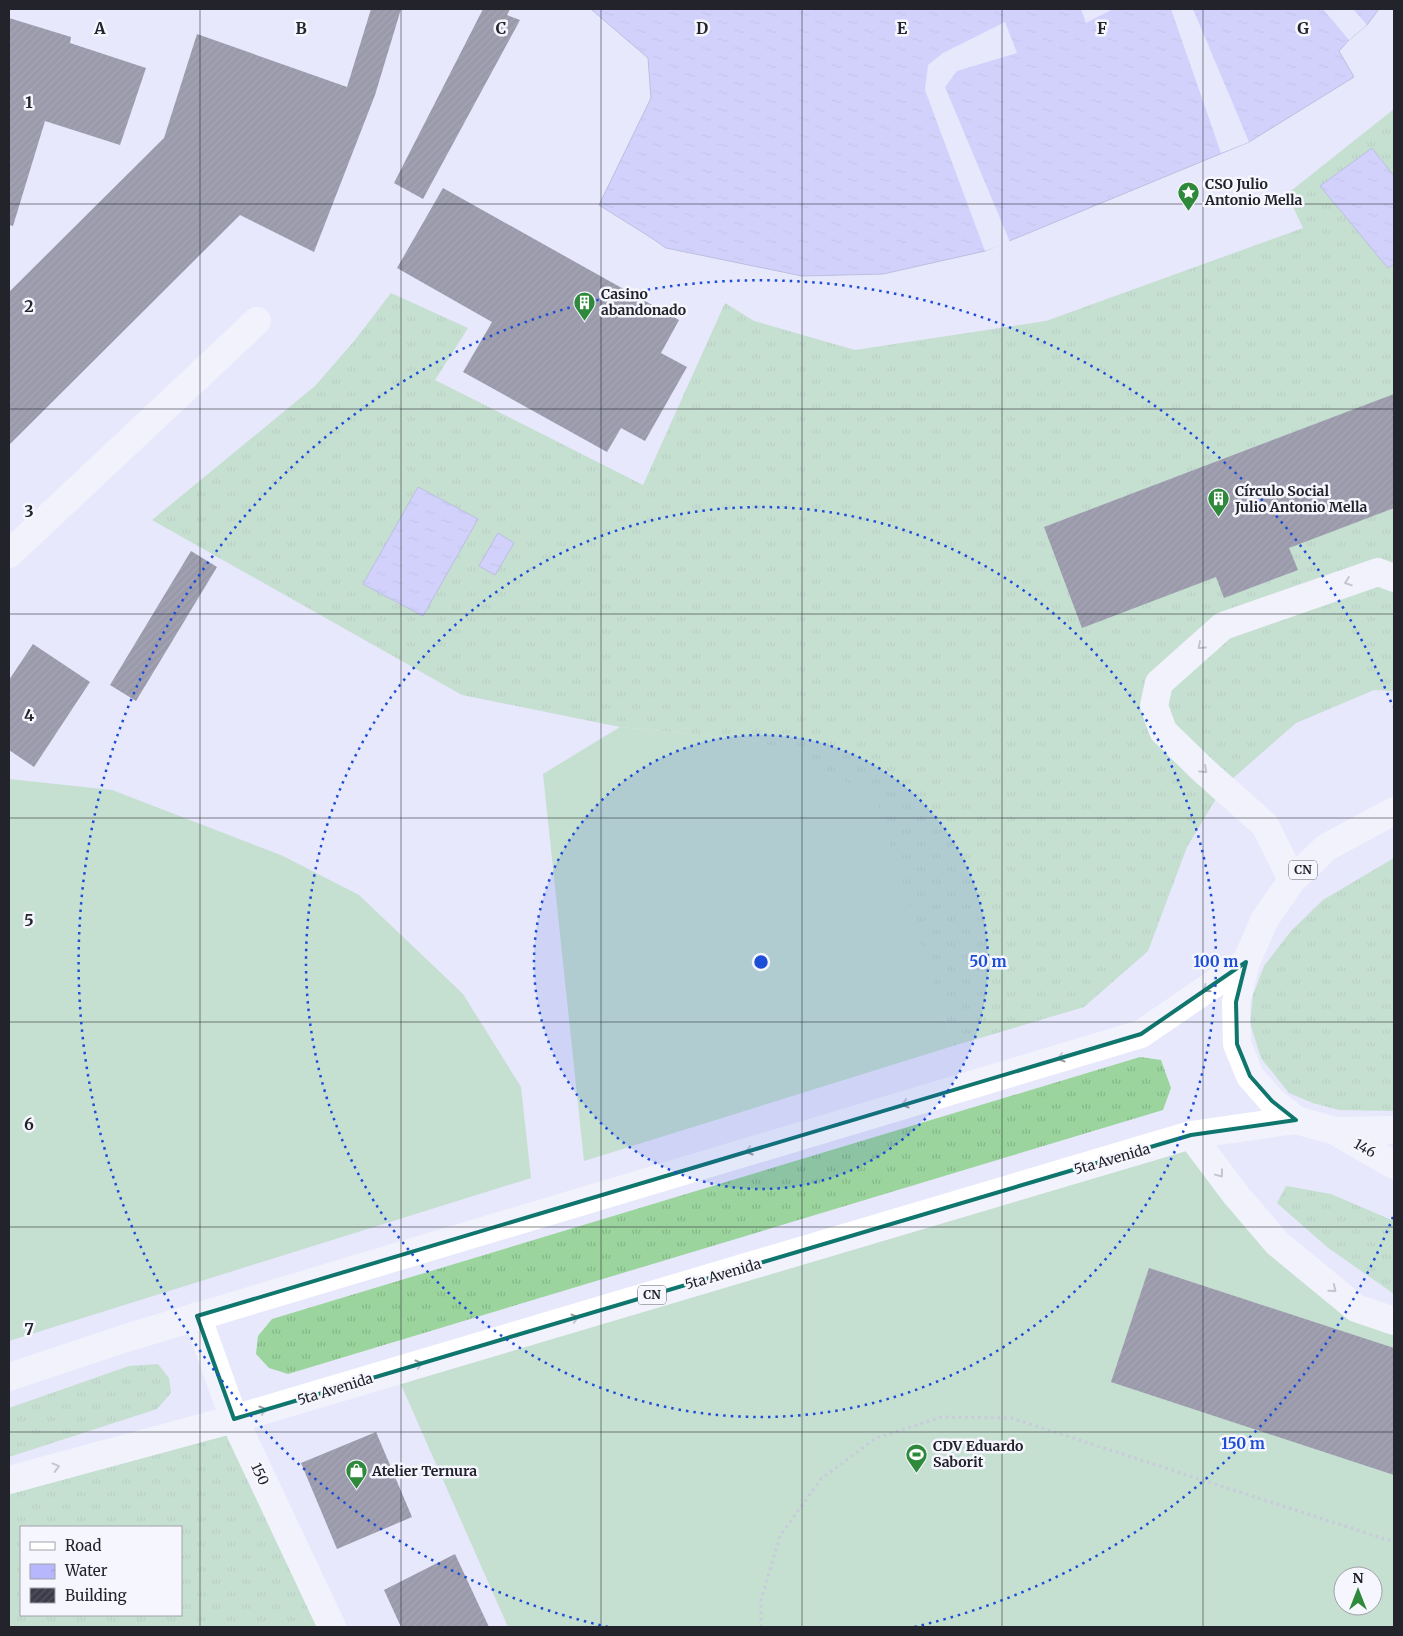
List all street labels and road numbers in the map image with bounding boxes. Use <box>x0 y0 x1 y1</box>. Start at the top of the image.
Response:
road number: CN <box>1289 860 1317 880</box>
street label: 146 <box>1351 1135 1379 1161</box>
street label: 5ta Avenida <box>1072 1139 1152 1178</box>
street label: 5ta Avenida <box>683 1254 763 1293</box>
road number: CN <box>638 1286 666 1304</box>
street label: 5ta Avenida <box>295 1369 375 1409</box>
street label: 150 <box>247 1460 273 1488</box>

